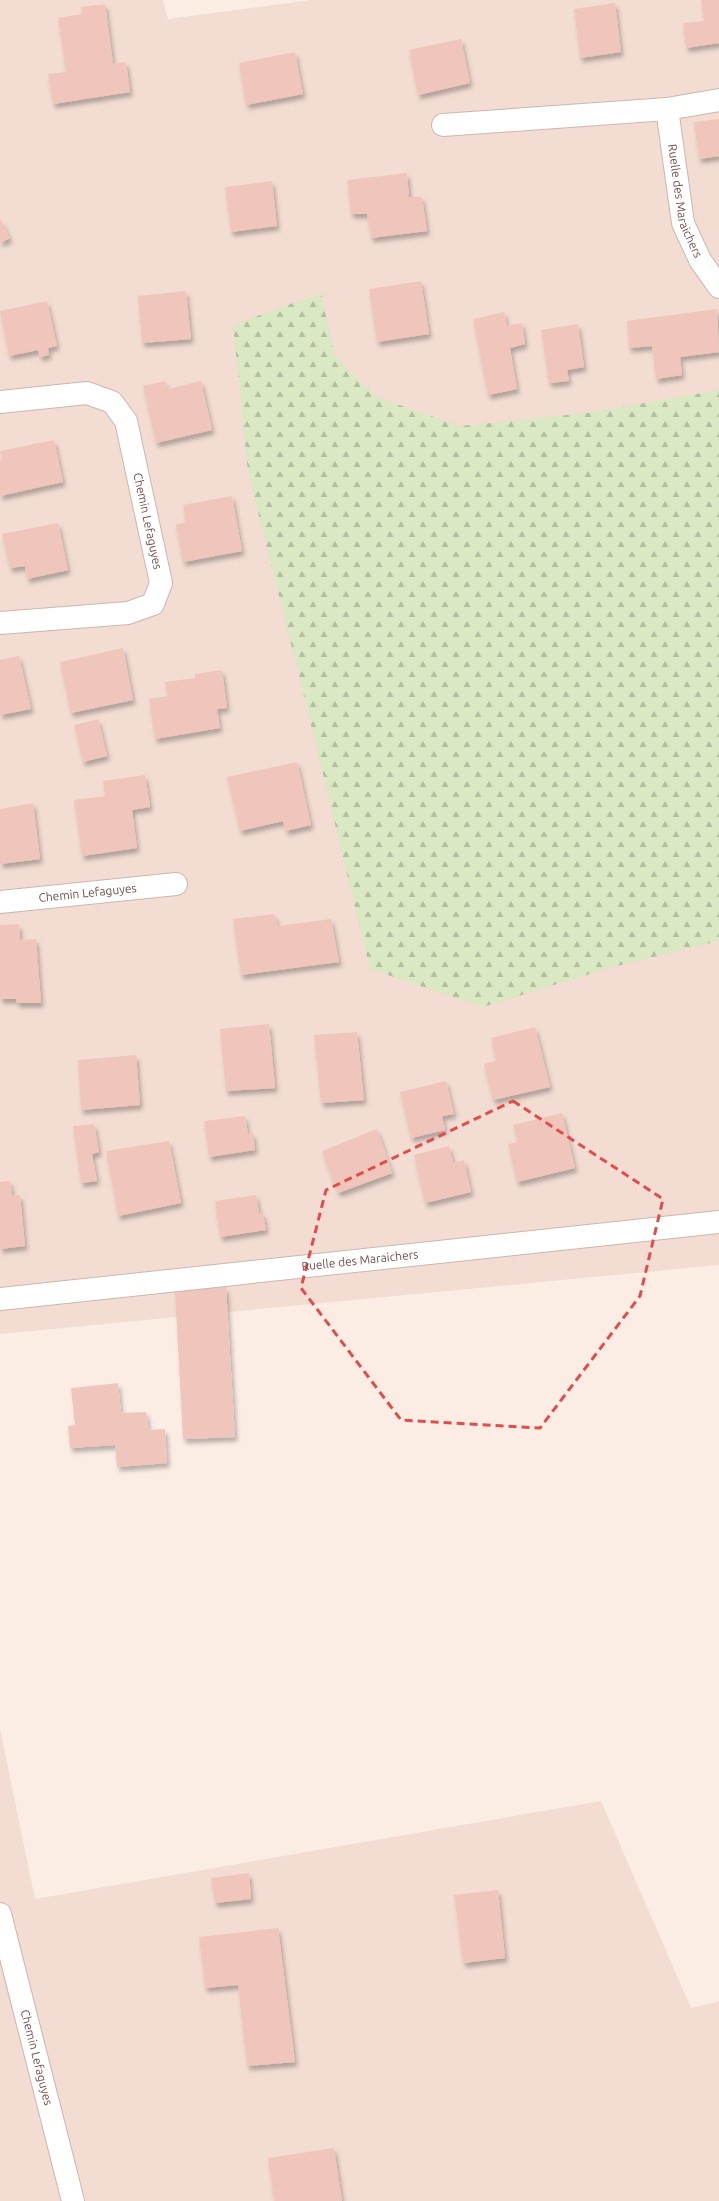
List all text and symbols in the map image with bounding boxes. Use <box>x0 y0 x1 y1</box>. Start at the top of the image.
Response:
street label: Ruelle des Maraichers <box>666 143 705 260</box>
street label: Chemin Lefaguyes <box>131 471 165 570</box>
street label: Chemin Lefaguyes <box>38 881 137 904</box>
street label: Ruelle des Maraichers <box>301 1247 419 1273</box>
street label: Chemin Lefaguyes <box>19 2008 55 2107</box>

